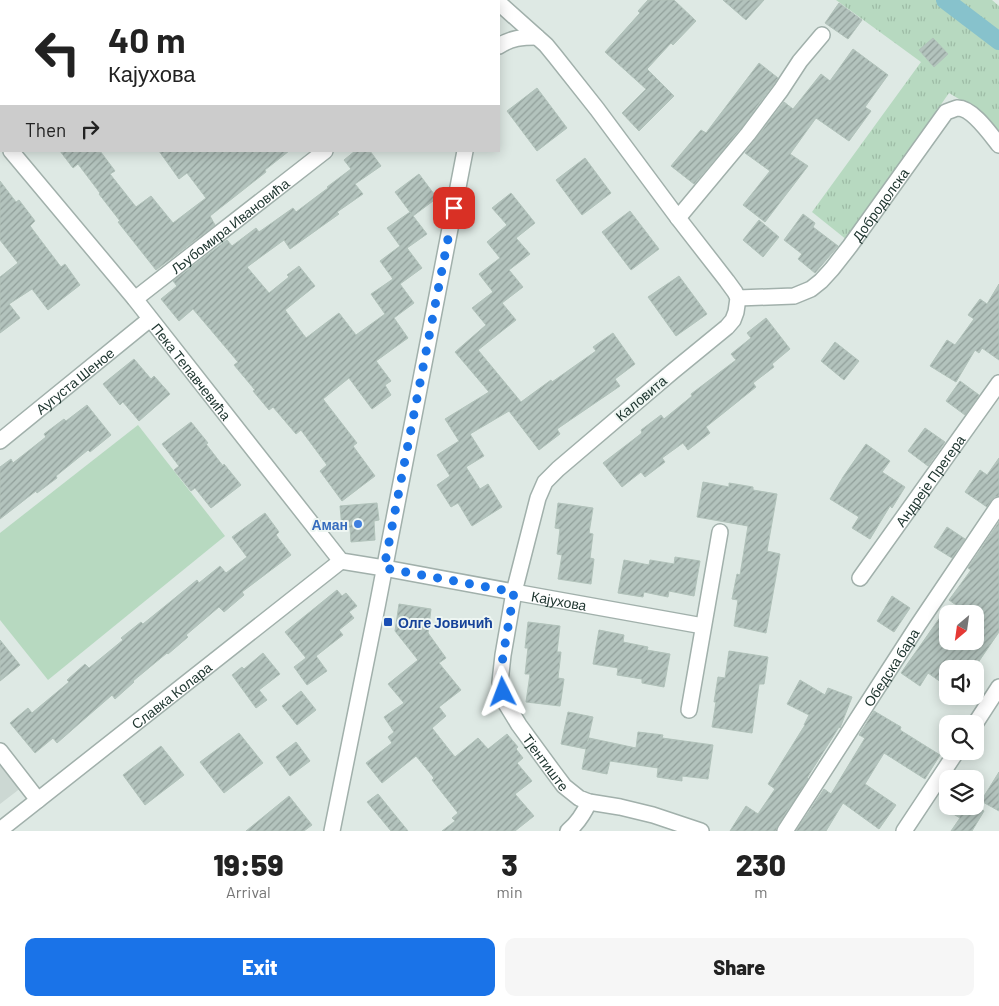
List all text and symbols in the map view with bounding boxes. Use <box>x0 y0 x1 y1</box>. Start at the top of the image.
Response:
text: 40 m <box>108 18 185 60</box>
icon: left <box>25 20 90 85</box>
text: Кајухова <box>108 60 196 86</box>
icon: right <box>76 115 104 143</box>
text: Then <box>25 118 66 141</box>
street label: Добродолска <box>848 164 912 244</box>
street label: Љубомира Ивановића <box>167 174 292 277</box>
pin <box>433 187 475 229</box>
icon: arrive <box>440 194 468 222</box>
street label: Пека Тепавчевића <box>148 319 235 423</box>
street label: Аугуста Шеное <box>32 343 117 417</box>
street label: Каловита <box>612 372 670 424</box>
street label: Андреје Прегера <box>891 431 968 529</box>
place label: Аман <box>311 516 348 533</box>
marker: Аман <box>352 518 364 530</box>
street label: Кајухова <box>530 587 588 613</box>
north arrow <box>939 605 984 650</box>
map controls <box>939 605 984 815</box>
place label: Олге Јовичић <box>398 614 493 631</box>
marker: Олге Јовичић <box>382 616 394 628</box>
street label: Обедска бара <box>859 625 922 709</box>
street label: Славка Колара <box>128 658 215 732</box>
button: sound <box>939 660 984 705</box>
position arrow <box>476 665 528 717</box>
button: search <box>939 715 984 760</box>
street label: Тјентиште <box>520 730 573 794</box>
button: layers <box>939 770 984 815</box>
text: 19:59 <box>213 846 283 882</box>
text: 3 <box>501 846 518 882</box>
text: 230 <box>736 846 786 882</box>
text: Arrival <box>226 882 271 901</box>
text: min <box>497 882 523 901</box>
text: m <box>754 882 767 901</box>
button: Exit <box>25 938 495 996</box>
button: Share <box>505 938 974 996</box>

